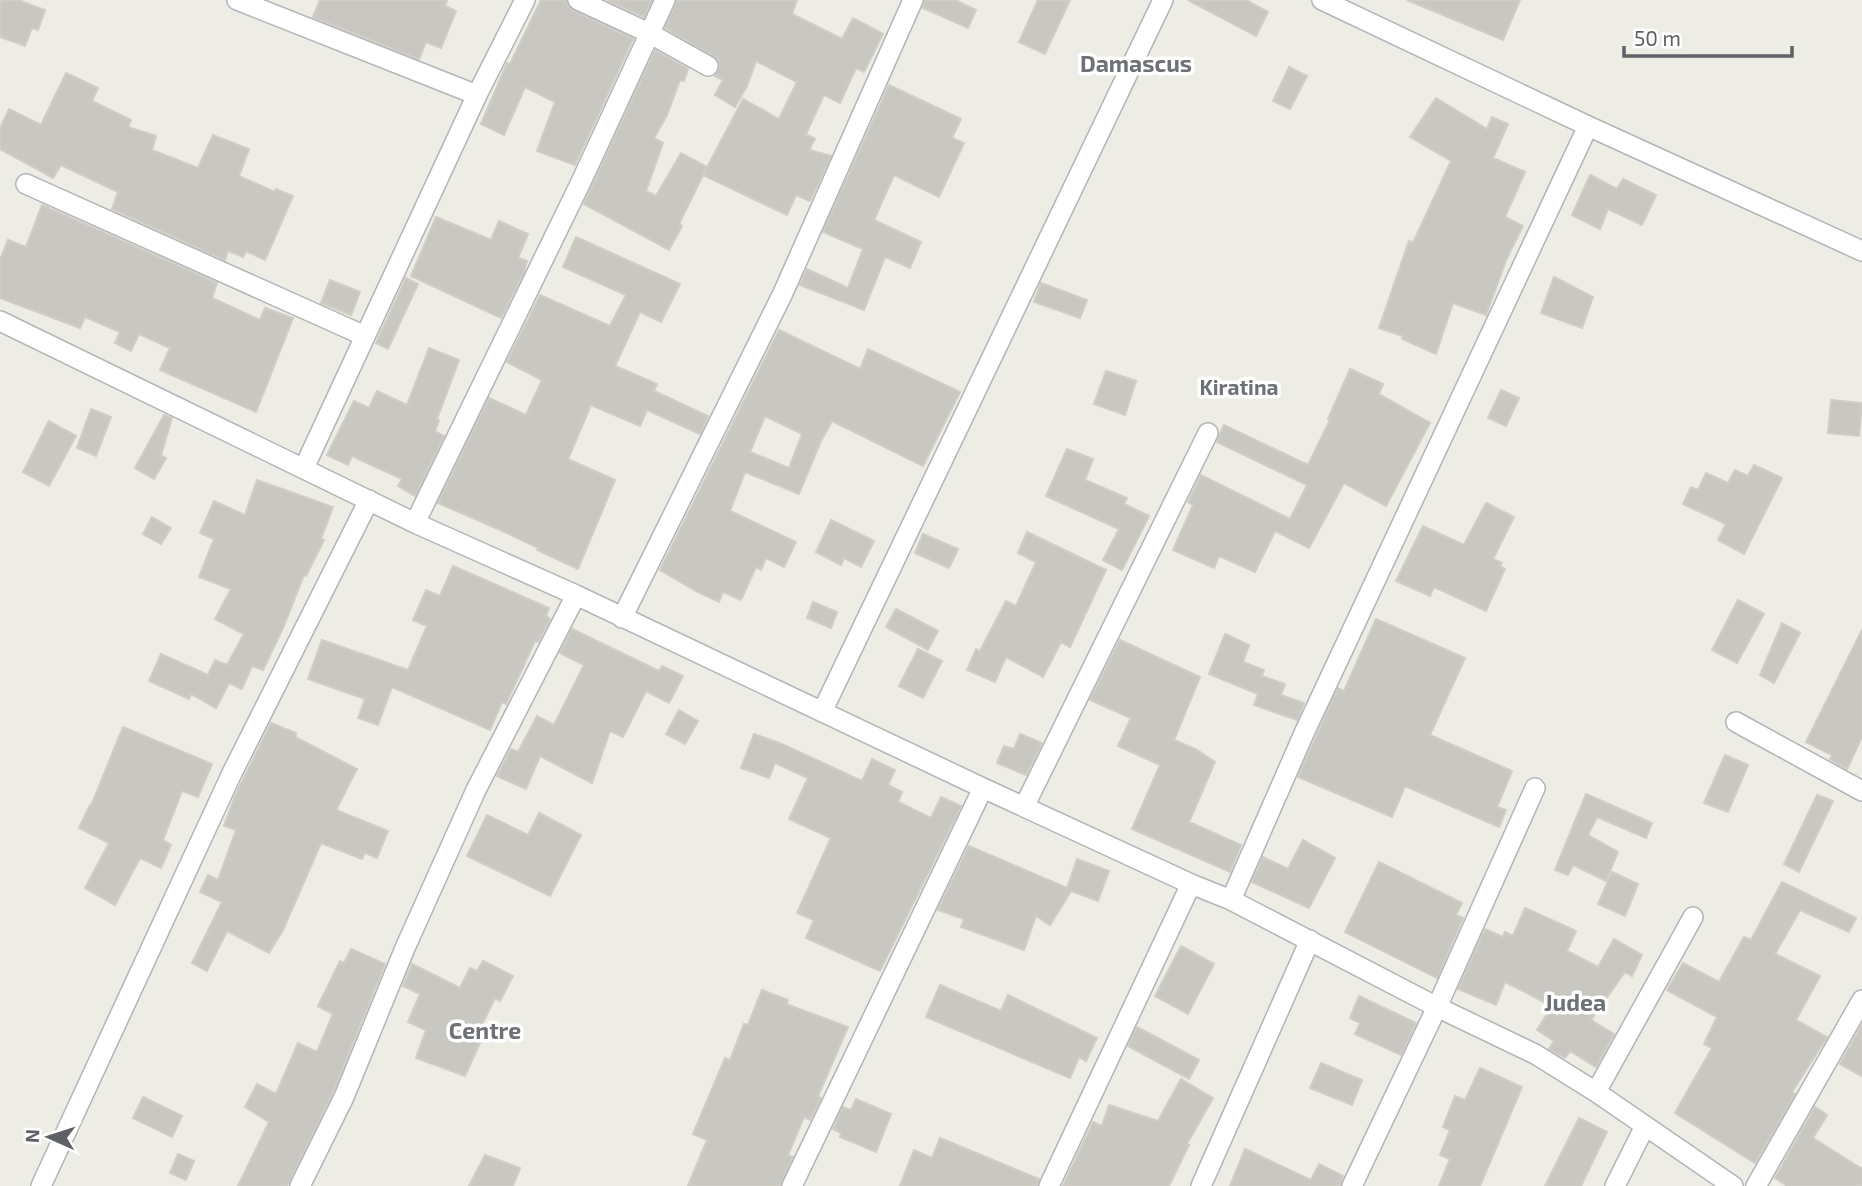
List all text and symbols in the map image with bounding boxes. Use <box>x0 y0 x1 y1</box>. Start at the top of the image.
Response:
scale bar <box>1624 14 1792 58</box>
text: 50 m <box>1634 25 1681 50</box>
district label: Damascus <box>1080 49 1192 77</box>
district label: Kiratina <box>1200 374 1278 399</box>
district label: Judea <box>1544 988 1606 1016</box>
district label: Centre <box>449 1016 521 1044</box>
north arrow <box>14 1102 84 1172</box>
text: N <box>20 1129 43 1144</box>

